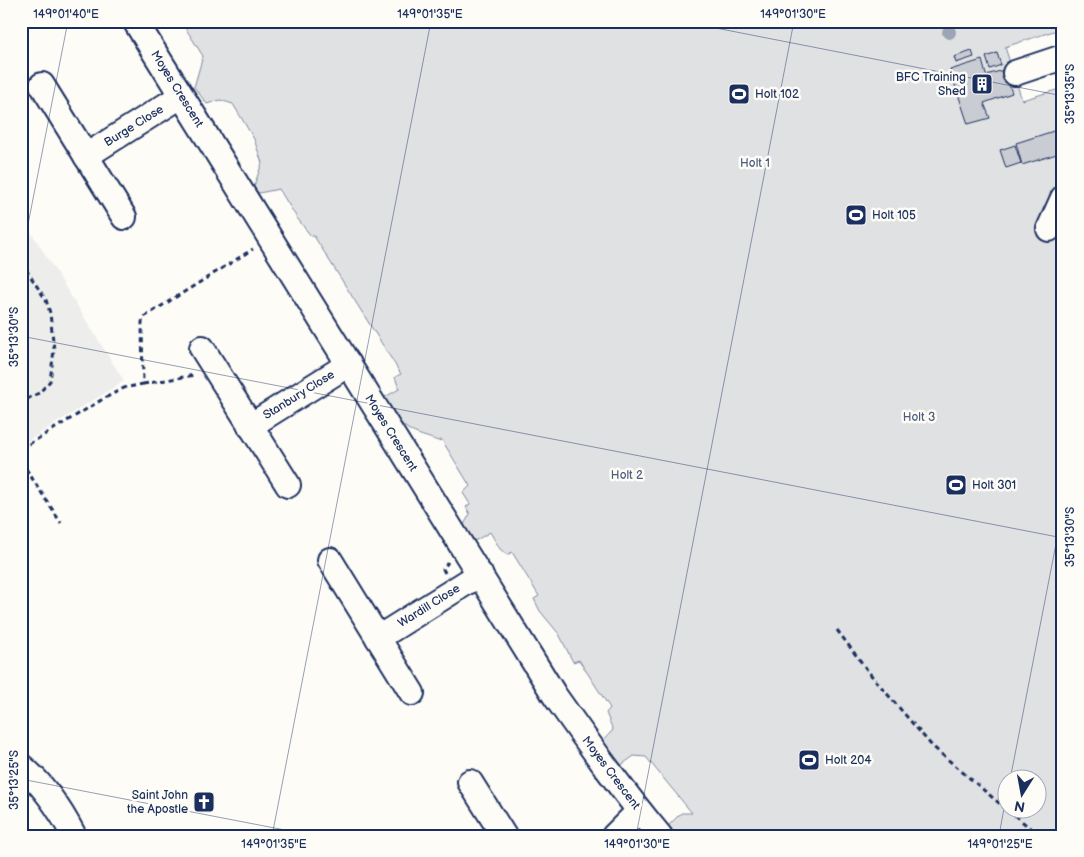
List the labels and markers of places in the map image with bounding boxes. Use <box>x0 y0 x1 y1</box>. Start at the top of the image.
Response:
place label: BFC Training Shed <box>896 70 966 99</box>
building icon: BFC Training Shed <box>970 72 994 96</box>
sports icon: Holt 102 <box>727 82 751 106</box>
place label: Holt 102 <box>755 87 799 102</box>
sports icon: Holt 105 <box>844 203 868 227</box>
place label: Holt 105 <box>872 208 916 223</box>
sports icon: Holt 301 <box>944 473 968 497</box>
place label: Holt 301 <box>972 478 1016 493</box>
sports icon: Holt 204 <box>797 748 821 772</box>
place label: Holt 204 <box>825 753 872 768</box>
place label: Saint John the Apostle <box>127 788 188 817</box>
church icon: Saint John the Apostle <box>192 790 216 814</box>

